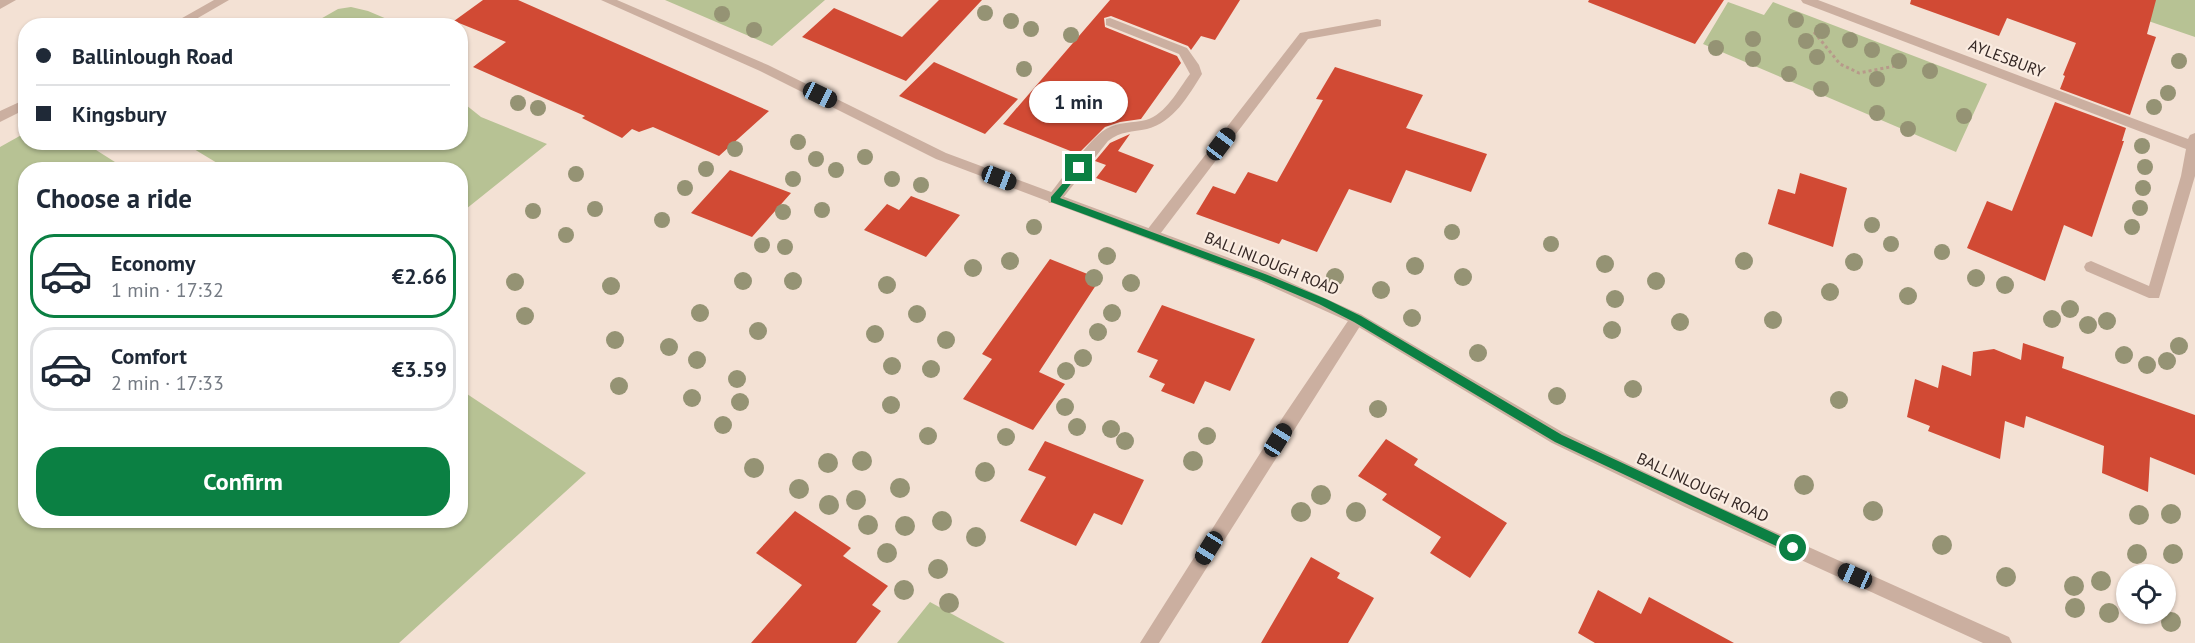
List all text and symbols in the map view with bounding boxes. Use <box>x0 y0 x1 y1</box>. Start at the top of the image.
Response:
street label: AYLESBURY <box>1966 34 2048 82</box>
text: Ballinlough Road <box>72 42 233 70</box>
car <box>800 79 840 111</box>
callout: 1 min <box>1030 81 1128 123</box>
text: 1 min <box>1054 89 1103 115</box>
text: Kingsbury <box>72 100 167 128</box>
car <box>1203 124 1239 164</box>
route end <box>1065 154 1092 181</box>
car <box>979 163 1019 193</box>
text: Choose a ride <box>36 181 192 215</box>
street label: BALLINLOUGH ROAD <box>1202 227 1342 299</box>
icon: car <box>39 249 93 303</box>
text: Economy <box>111 249 195 277</box>
text: €2.66 <box>392 262 447 290</box>
text: 1 min · 17:32 <box>111 277 224 303</box>
icon: car <box>39 342 93 396</box>
text: Comfort <box>111 342 187 370</box>
text: €3.59 <box>392 355 447 383</box>
text: 2 min · 17:33 <box>111 370 224 396</box>
car <box>1261 420 1295 460</box>
button: Confirm <box>36 447 450 516</box>
street label: BALLINLOUGH ROAD <box>1634 448 1772 526</box>
car <box>1192 528 1226 568</box>
route start <box>1779 534 1806 561</box>
car <box>1835 560 1875 592</box>
map controls <box>2116 564 2176 624</box>
button: locate <box>2116 564 2176 624</box>

